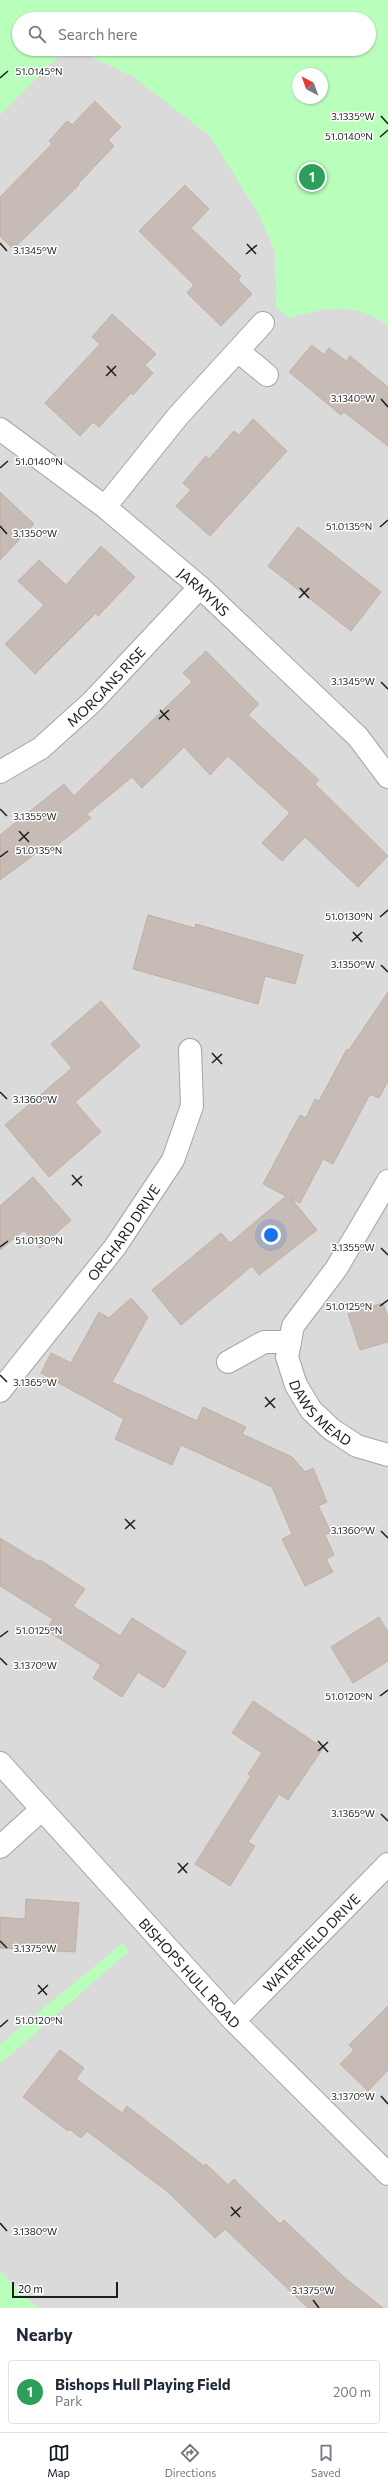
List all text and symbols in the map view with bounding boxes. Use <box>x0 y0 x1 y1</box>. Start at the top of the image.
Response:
search box <box>12 12 376 56</box>
icon: search <box>26 23 48 45</box>
text: Search here <box>58 25 137 43</box>
text: 51.0145°N <box>15 65 63 77</box>
north arrow <box>292 68 328 104</box>
text: 3.1335°W <box>331 110 375 122</box>
text: 51.0140°N <box>325 130 373 142</box>
pin: 1 <box>299 162 325 192</box>
text: 3.1345°W <box>13 244 57 256</box>
text: 3.1340°W <box>331 392 375 404</box>
text: 51.0140°N <box>15 455 63 467</box>
text: 51.0135°N <box>326 520 372 532</box>
text: 3.1350°W <box>13 527 57 539</box>
street label: JARMYNS <box>175 564 233 619</box>
street label: MORGANS RISE <box>63 643 148 730</box>
text: 3.1345°W <box>331 675 375 687</box>
text: 3.1355°W <box>13 810 57 822</box>
text: 51.0135°N <box>16 844 62 856</box>
text: 51.0130°N <box>325 910 373 922</box>
text: 3.1350°W <box>331 958 375 970</box>
text: 3.1360°W <box>13 1093 57 1105</box>
street label: ORCHARD DRIVE <box>83 1181 163 1284</box>
your location <box>261 1225 281 1245</box>
text: 51.0130°N <box>15 1234 63 1246</box>
text: 3.1355°W <box>331 1241 375 1253</box>
text: 51.0125°N <box>326 1300 372 1312</box>
text: 3.1365°W <box>13 1376 57 1388</box>
street label: DAWS MEAD <box>286 1377 355 1449</box>
text: 3.1360°W <box>331 1524 375 1536</box>
text: 51.0125°N <box>16 1624 62 1636</box>
text: 3.1370°W <box>13 1659 57 1671</box>
text: 51.0120°N <box>325 1690 373 1702</box>
text: 3.1365°W <box>331 1807 375 1819</box>
street label: WATERFIELD DRIVE <box>259 1890 363 1995</box>
street label: BISHOPS HULL ROAD <box>136 1914 244 2031</box>
text: 3.1375°W <box>14 1942 56 1954</box>
text: 51.0120°N <box>15 2014 63 2026</box>
text: 3.1370°W <box>331 2090 375 2102</box>
text: 3.1380°W <box>13 2225 57 2237</box>
scale bar <box>12 2280 118 2299</box>
text: 20 m <box>18 2282 43 2295</box>
text: 3.1375°W <box>292 2284 334 2296</box>
text: Nearby <box>16 2324 73 2345</box>
text: Bishops Hull Playing Field <box>55 2375 231 2393</box>
text: 1 <box>27 2384 33 2400</box>
text: 200 m <box>333 2384 371 2400</box>
text: Park <box>55 2393 82 2409</box>
tab: Map <box>47 2442 70 2479</box>
tab: Directions <box>165 2442 216 2479</box>
tab: Saved <box>311 2442 341 2479</box>

